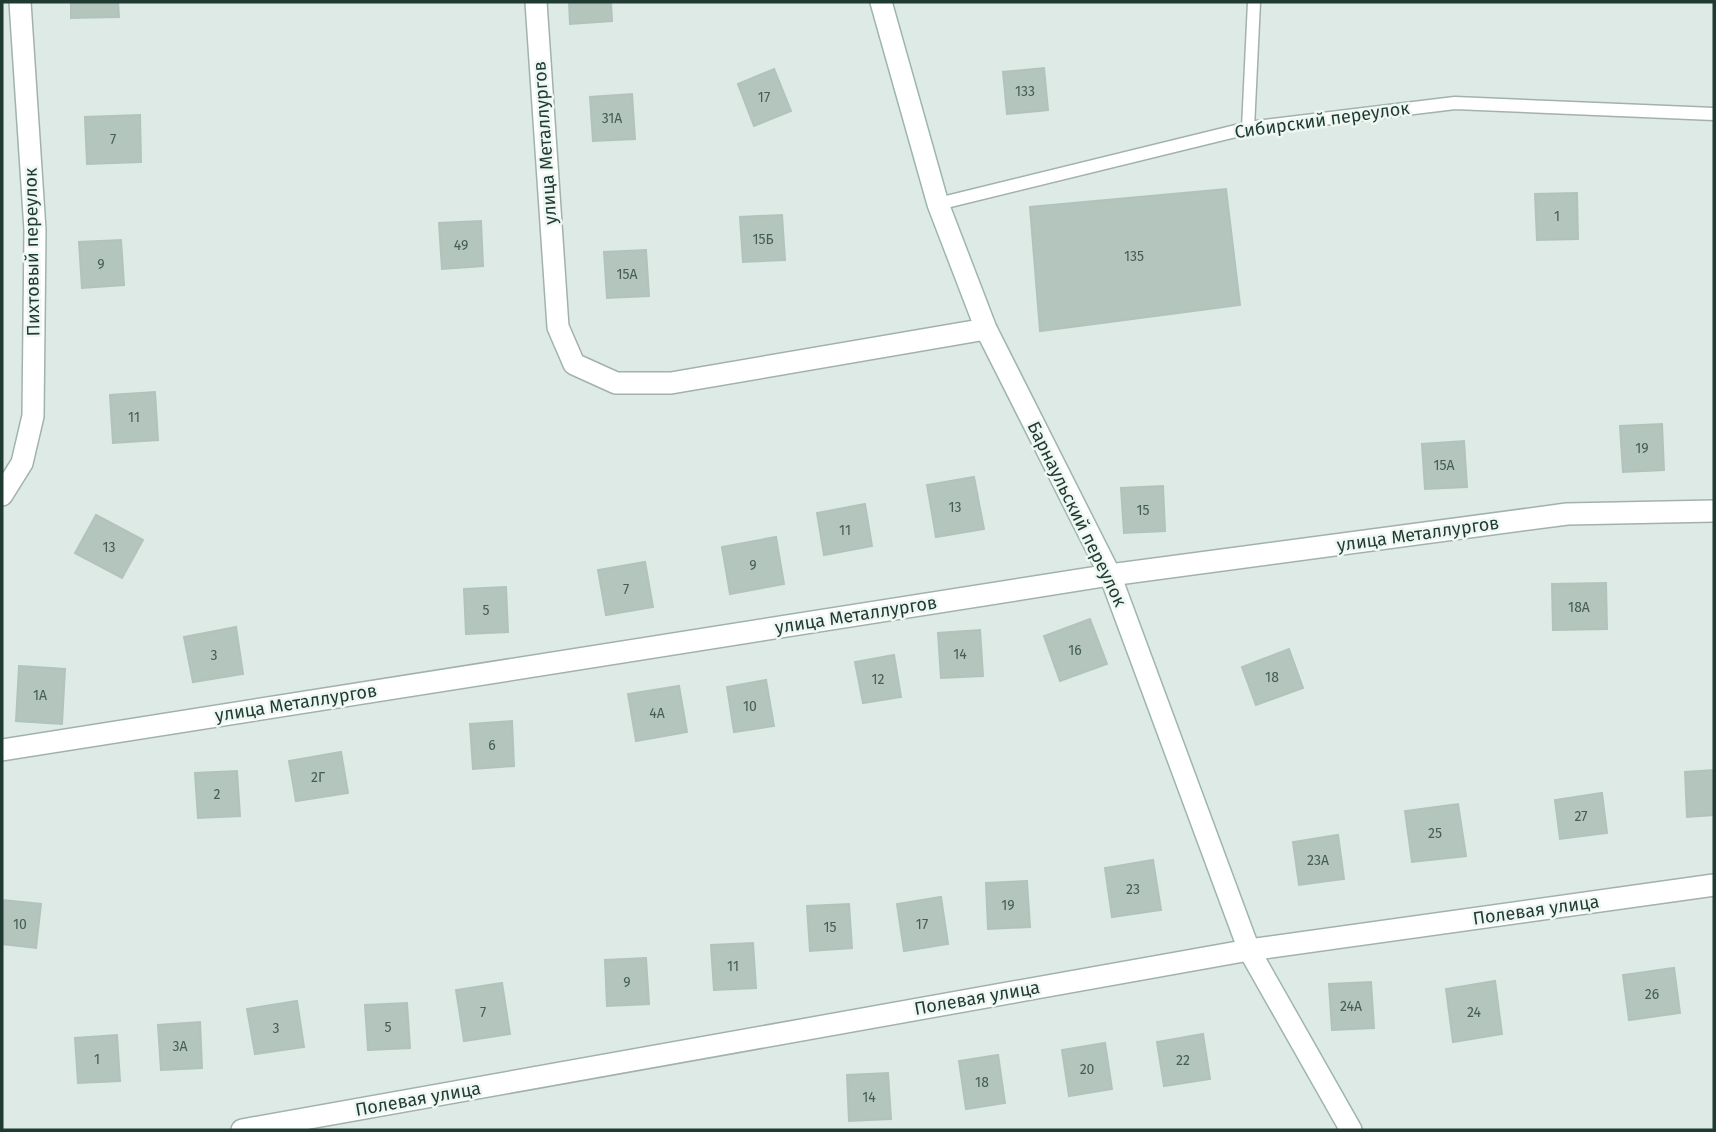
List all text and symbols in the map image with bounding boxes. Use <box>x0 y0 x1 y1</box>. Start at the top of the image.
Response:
street label: улица Металлургов <box>528 61 562 225</box>
house number: 133 <box>1015 83 1035 100</box>
house number: 17 <box>758 89 770 106</box>
street label: Сибирский переулок <box>1233 97 1412 143</box>
house number: 31А <box>602 110 622 127</box>
house number: 7 <box>110 131 116 148</box>
street label: Пихтовый переулок <box>20 167 44 336</box>
house number: 1 <box>1554 208 1560 225</box>
house number: 15Б <box>752 231 774 248</box>
house number: 49 <box>454 237 468 254</box>
house number: 135 <box>1124 248 1144 265</box>
house number: 9 <box>97 256 105 273</box>
house number: 15А <box>616 266 638 283</box>
house number: 11 <box>128 409 140 426</box>
street label: Барнаульский переулок <box>1023 418 1132 611</box>
house number: 19 <box>1635 440 1649 457</box>
house number: 15А <box>1433 457 1455 474</box>
house number: 13 <box>948 499 962 516</box>
house number: 15 <box>1136 502 1150 519</box>
street label: улица Металлургов <box>1335 512 1501 556</box>
house number: 11 <box>839 522 851 539</box>
house number: 13 <box>102 539 116 556</box>
house number: 9 <box>749 557 757 574</box>
house number: 7 <box>623 581 629 598</box>
street label: улица Металлургов <box>773 591 939 639</box>
house number: 18А <box>1568 599 1590 616</box>
house number: 5 <box>482 602 490 619</box>
house number: 16 <box>1068 642 1082 659</box>
house number: 14 <box>953 646 967 663</box>
house number: 3 <box>211 647 218 664</box>
house number: 18 <box>1265 669 1279 686</box>
house number: 12 <box>872 671 885 688</box>
street label: улица Металлургов <box>213 679 379 727</box>
house number: 1А <box>33 687 47 704</box>
house number: 10 <box>743 698 757 715</box>
house number: 4А <box>649 705 665 722</box>
house number: 6 <box>488 737 496 754</box>
house number: 2Г <box>311 769 325 786</box>
house number: 2 <box>214 786 221 803</box>
house number: 27 <box>1574 808 1588 825</box>
house number: 25 <box>1428 825 1442 842</box>
house number: 23А <box>1307 852 1329 869</box>
house number: 23 <box>1126 881 1140 898</box>
street label: Полевая улица <box>1471 890 1601 930</box>
house number: 19 <box>1001 897 1015 914</box>
house number: 10 <box>13 916 27 933</box>
house number: 17 <box>916 916 928 933</box>
house number: 15 <box>823 919 837 936</box>
house number: 11 <box>727 958 739 975</box>
house number: 9 <box>623 974 631 991</box>
street label: Полевая улица <box>912 976 1042 1020</box>
house number: 26 <box>1645 986 1659 1003</box>
house number: 24А <box>1340 998 1362 1015</box>
house number: 7 <box>480 1004 486 1021</box>
house number: 24 <box>1467 1004 1482 1021</box>
house number: 5 <box>384 1019 392 1036</box>
house number: 3 <box>273 1020 280 1037</box>
house number: 3А <box>172 1038 188 1055</box>
house number: 1 <box>94 1051 100 1068</box>
house number: 22 <box>1176 1052 1190 1069</box>
house number: 20 <box>1080 1061 1095 1078</box>
house number: 18 <box>975 1074 989 1091</box>
street label: Полевая улица <box>353 1077 483 1121</box>
house number: 14 <box>862 1089 876 1106</box>

